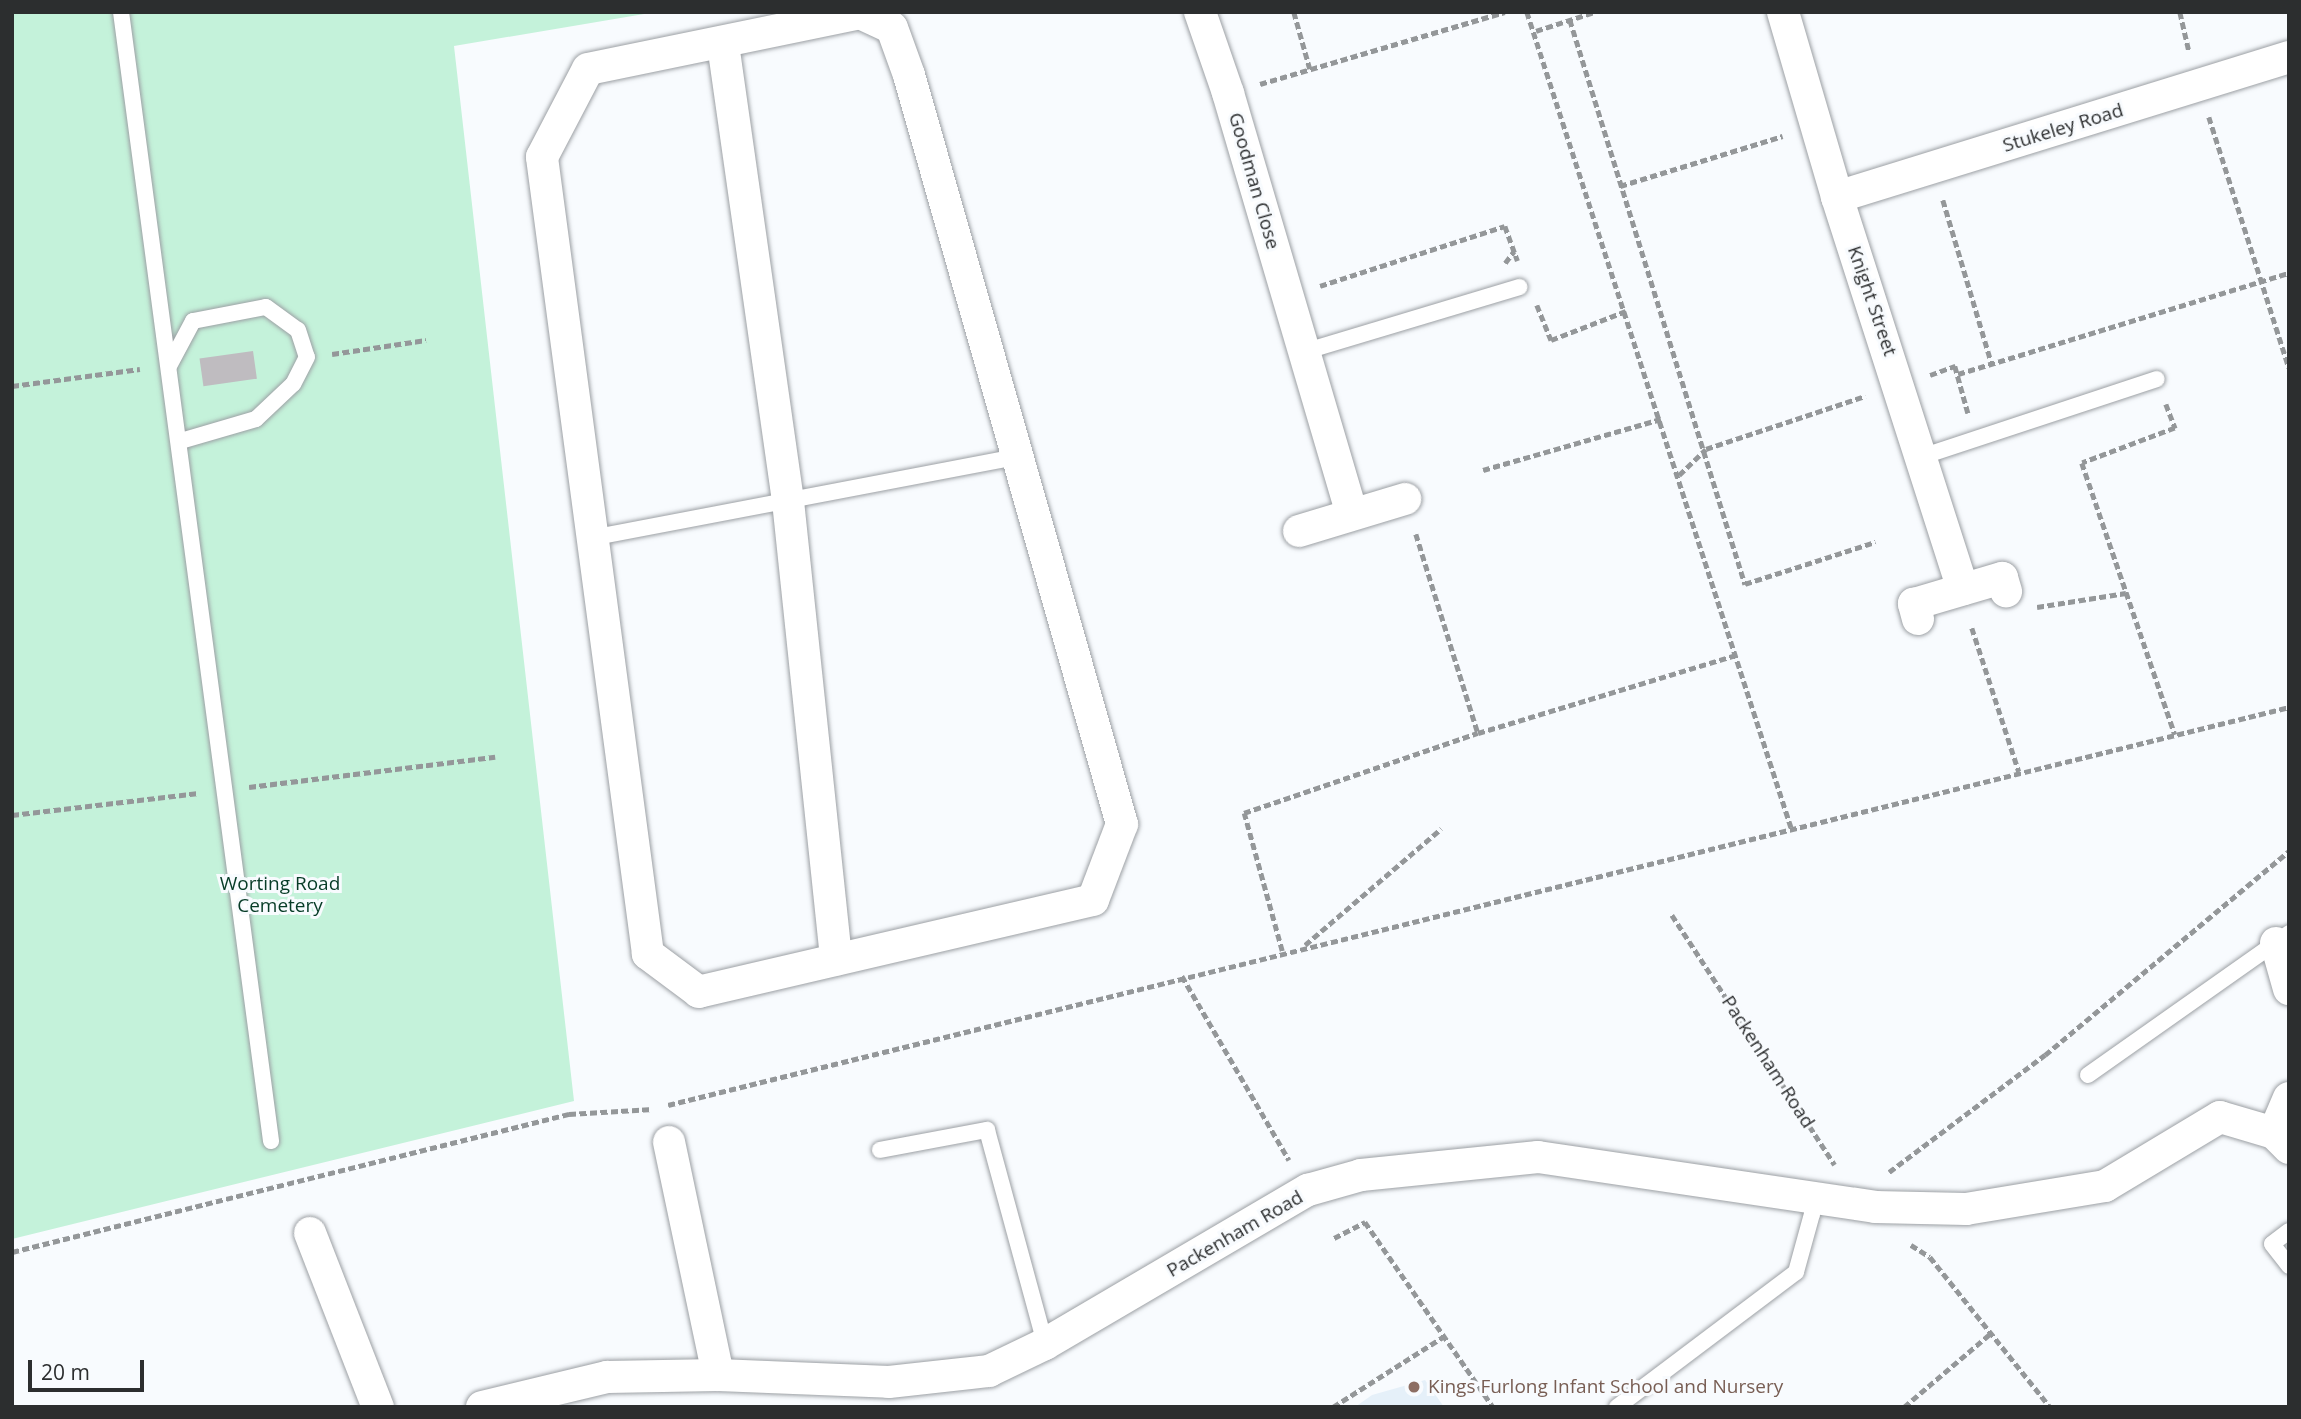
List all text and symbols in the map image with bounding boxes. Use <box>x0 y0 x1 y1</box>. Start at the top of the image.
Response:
street label: Stukeley Road <box>2000 99 2126 157</box>
street label: Goodman Close <box>1224 110 1284 252</box>
street label: Knight Street <box>1843 243 1901 359</box>
park label: Worting Road Cemetery <box>220 873 340 917</box>
street label: Packenham Road <box>1717 991 1819 1133</box>
street label: Packenham Road <box>1163 1186 1307 1282</box>
scale bar <box>32 1346 147 1390</box>
text: 20 m <box>41 1358 90 1386</box>
place label: Kings Furlong Infant School and Nursery <box>1428 1376 1783 1398</box>
marker: Kings Furlong Infant School and Nursery <box>1406 1379 1422 1395</box>

